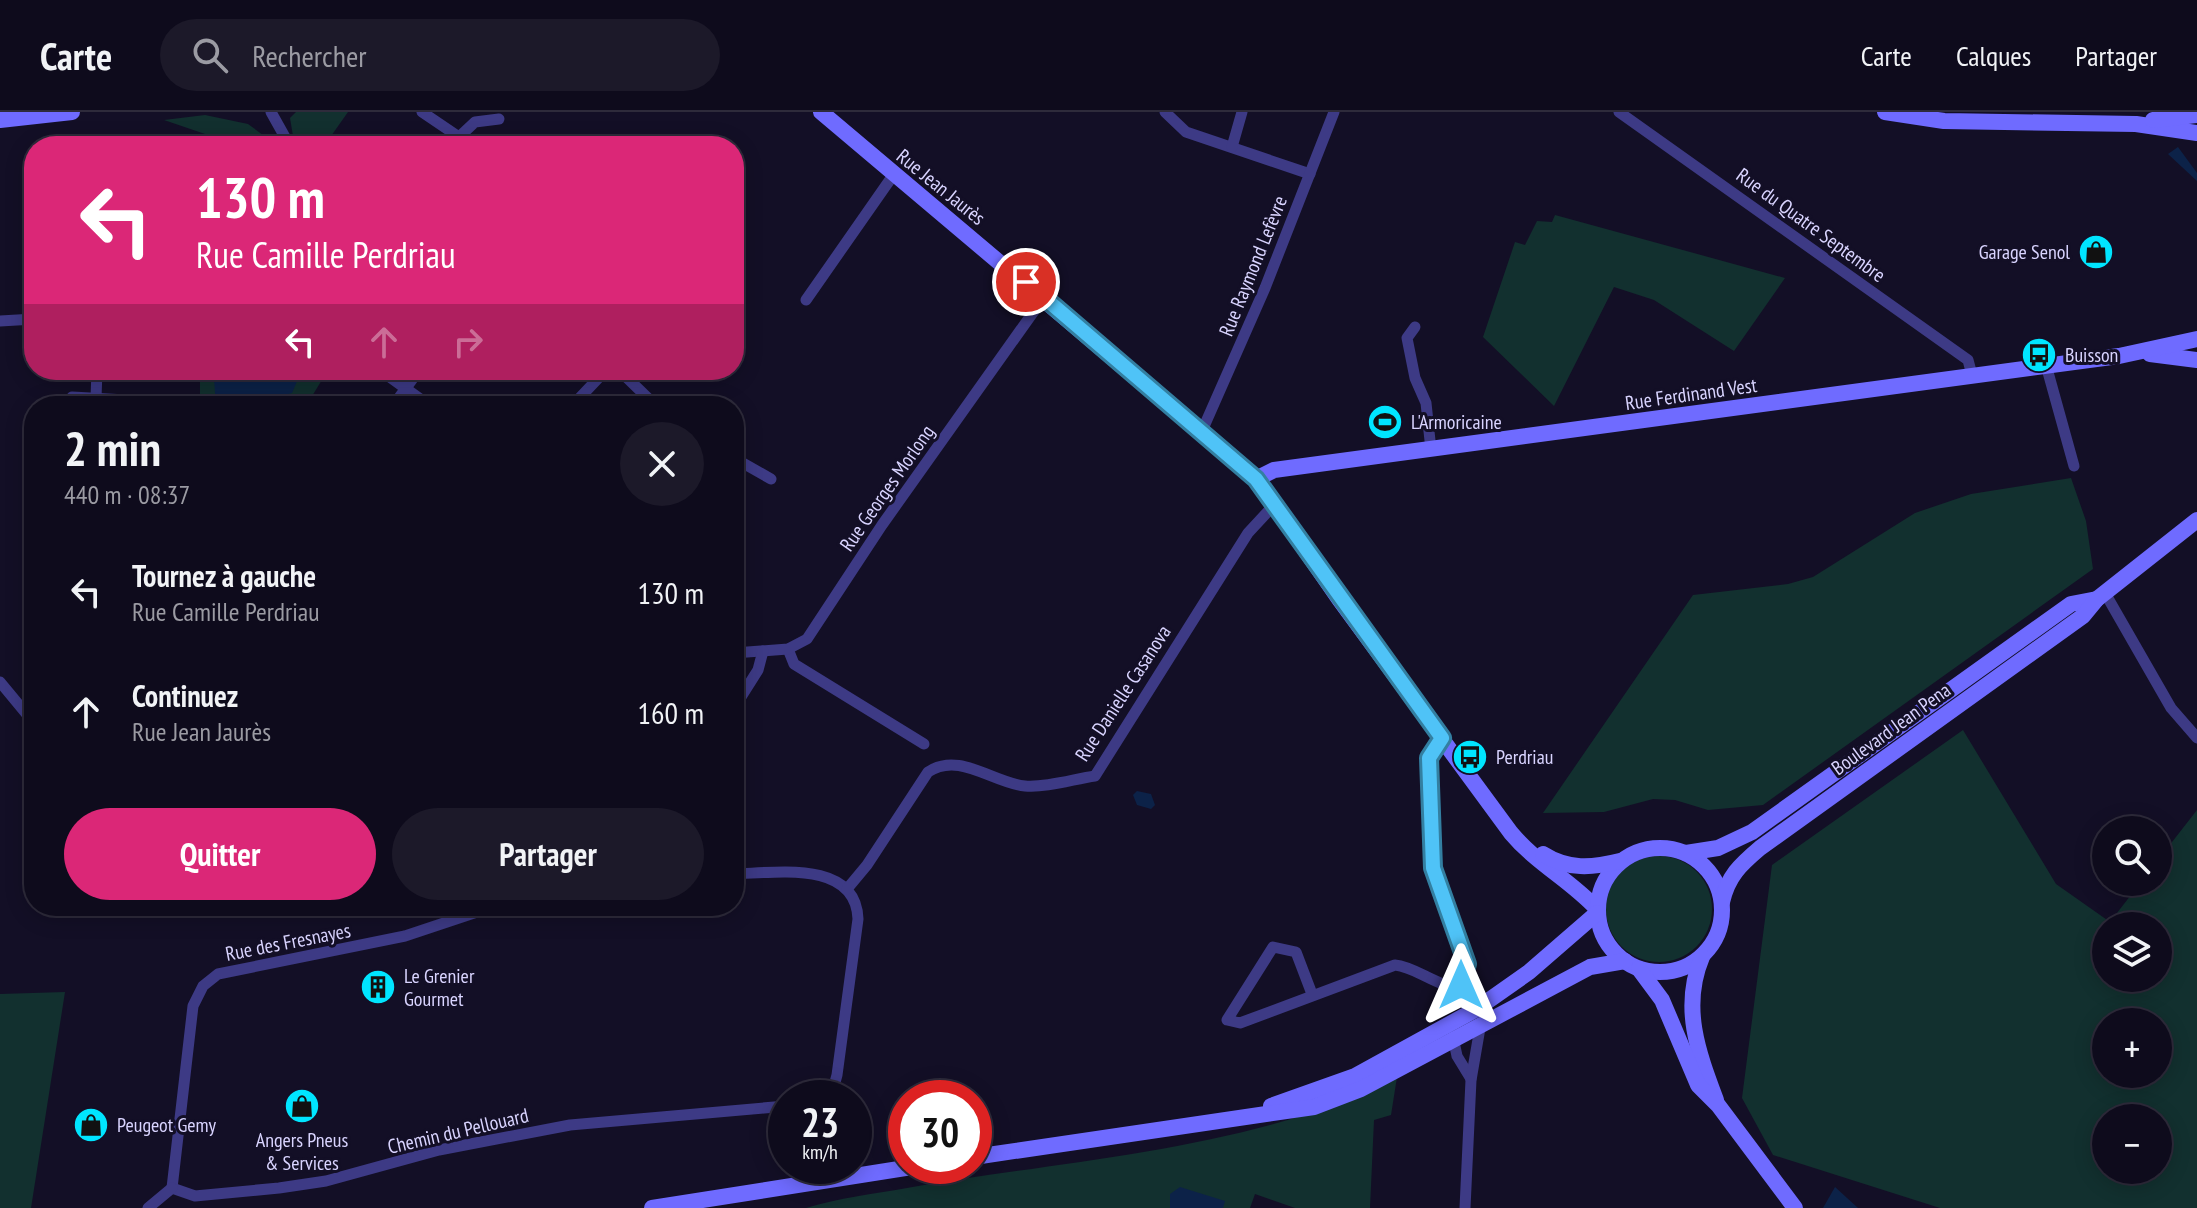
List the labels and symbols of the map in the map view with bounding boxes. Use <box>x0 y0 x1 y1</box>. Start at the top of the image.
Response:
street label: Rue Jean Jaurès <box>891 143 991 231</box>
street label: Rue du Quatre Septembre <box>1731 162 1891 288</box>
street label: Rue Raymond Lefèvre <box>1213 192 1293 340</box>
shop icon: Garage Senol <box>2077 233 2115 271</box>
place label: Garage Senol <box>1979 239 2070 265</box>
pin <box>992 248 1060 316</box>
bus stop icon: Buisson <box>2020 336 2058 374</box>
place label: Buisson <box>2065 342 2118 368</box>
street label: Rue Ferdinand Vest <box>1624 372 1759 416</box>
sports icon: L'Armoricaine <box>1366 403 1404 441</box>
place label: L'Armoricaine <box>1411 409 1502 435</box>
street label: Rue Georges Morlong <box>834 420 940 556</box>
street label: Rue Danielle Casanova <box>1069 620 1177 766</box>
street label: Boulevard Jean Pena <box>1826 677 1956 781</box>
bus stop icon: Perdriau <box>1451 738 1489 776</box>
place label: Perdriau <box>1496 744 1553 770</box>
street label: Rue des Fresnayes <box>223 917 353 967</box>
position arrow <box>1419 943 1503 1027</box>
place label: Le Grenier Gourmet <box>404 963 475 1012</box>
building icon: Le Grenier Gourmet <box>359 968 397 1006</box>
speed limit sign: 30 <box>888 1080 992 1184</box>
shop icon: Angers Pneus & Services <box>283 1087 321 1125</box>
street label: Chemin du Pellouard <box>385 1102 531 1160</box>
shop icon: Peugeot Gemy <box>72 1106 110 1144</box>
place label: Peugeot Gemy <box>117 1112 217 1138</box>
place label: Angers Pneus & Services <box>256 1127 349 1176</box>

